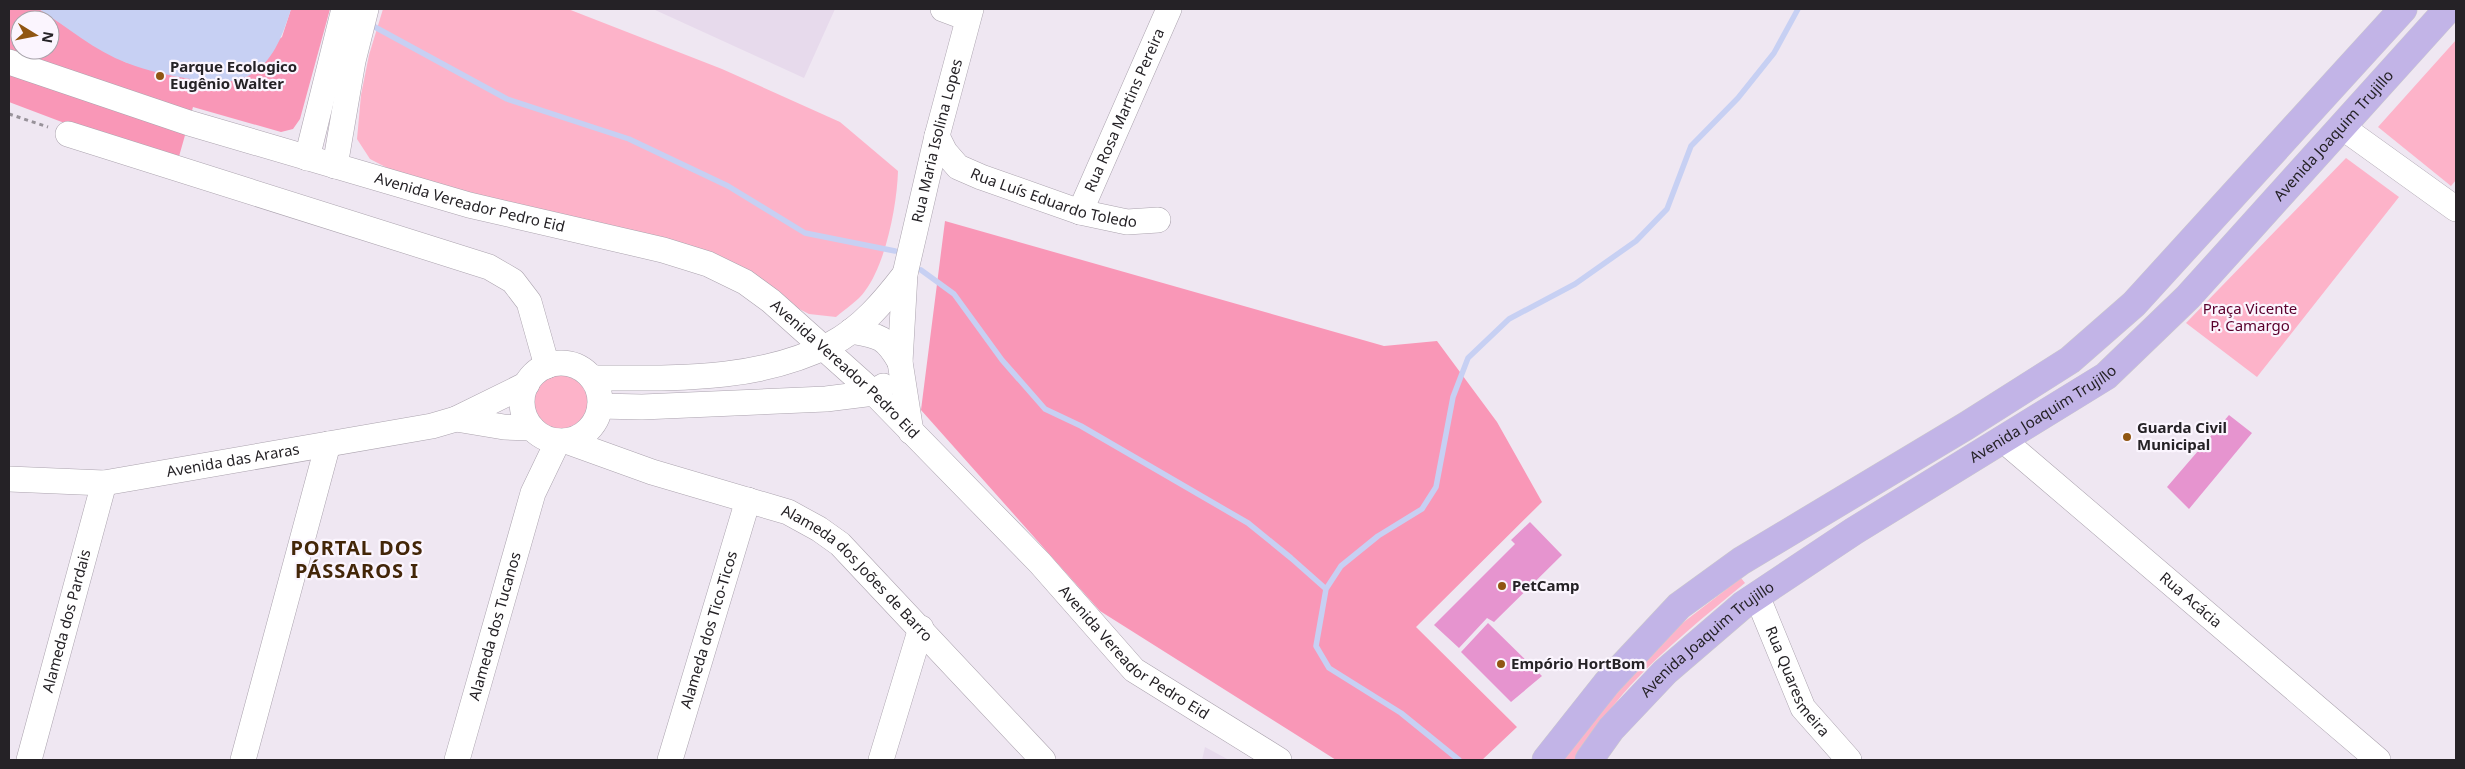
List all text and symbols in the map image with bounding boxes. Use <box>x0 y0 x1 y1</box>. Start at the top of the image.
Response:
north arrow <box>10 10 60 60</box>
street label: Rua Rosa Martins Pereira <box>1079 25 1168 195</box>
text: N <box>38 30 59 45</box>
place label: Parque Ecologico Eugênio Walter <box>170 56 297 93</box>
street label: Rua Maria Isolina Lopes <box>906 57 966 224</box>
street label: Avenida Joaquim Trujillo <box>2269 65 2397 205</box>
marker: Parque Ecologico Eugênio Walter <box>154 70 166 82</box>
street label: Rua Luís Eduardo Toledo <box>968 163 1137 231</box>
street label: Avenida Vereador Pedro Eid <box>373 167 567 236</box>
street label: Avenida Vereador Pedro Eid <box>767 295 924 443</box>
park label: Praça Vicente P. Camargo <box>2203 298 2297 335</box>
street label: Avenida Joaquim Trujillo <box>1965 360 2120 467</box>
place label: Guarda Civil Municipal <box>2137 417 2227 454</box>
marker: Guarda Civil Municipal <box>2121 431 2133 443</box>
street label: Avenida das Araras <box>165 438 301 481</box>
street label: Alameda dos Joões de Barro <box>779 500 938 645</box>
district label: PORTAL DOS PÁSSAROS I <box>290 534 424 584</box>
street label: Alameda dos Pardais <box>37 547 95 695</box>
street label: Alameda dos Tico-Ticos <box>675 548 741 711</box>
street label: Alameda dos Tucanos <box>463 550 525 703</box>
street label: Rua Acácia <box>2156 567 2227 631</box>
place label: PetCamp <box>1512 575 1580 595</box>
street label: Avenida Joaquim Trujillo <box>1635 576 1778 701</box>
street label: Avenida Vereador Pedro Eid <box>1055 580 1213 723</box>
marker: PetCamp <box>1496 580 1508 592</box>
street label: Rua Quaresmeira <box>1761 623 1835 740</box>
place label: Empório HortBom <box>1511 653 1645 673</box>
marker: Empório HortBom <box>1495 658 1507 670</box>

